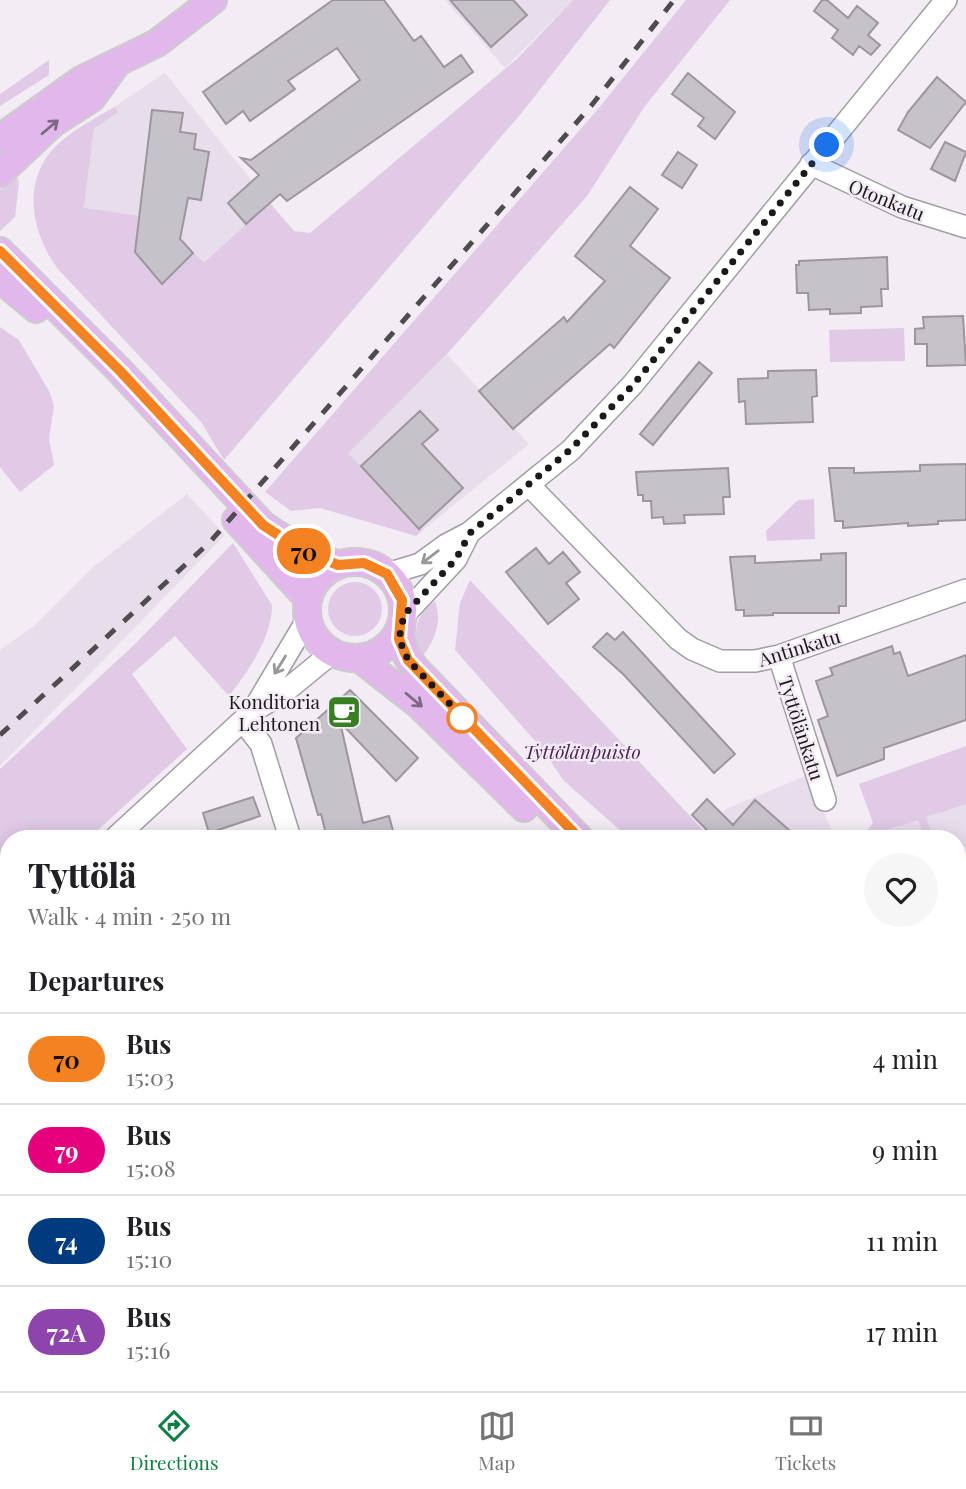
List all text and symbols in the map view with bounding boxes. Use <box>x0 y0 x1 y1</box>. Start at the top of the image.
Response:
one-way arrow <box>40 119 58 135</box>
your location <box>809 127 844 162</box>
street label: Otonkatu <box>845 172 929 226</box>
line badge: 70 <box>272 528 336 574</box>
text: 70 <box>291 535 317 567</box>
one-way arrow <box>420 549 439 564</box>
street label: Antinkatu <box>754 622 843 672</box>
one-way arrow <box>272 655 286 675</box>
street label: Tyttölänkatu <box>773 673 831 783</box>
place label: Konditoria Lehtonen <box>229 688 321 736</box>
one-way arrow <box>404 692 422 708</box>
cafe icon: Konditoria Lehtonen <box>325 693 363 731</box>
unlabelled marker <box>447 703 477 733</box>
park label: Tyttölänpuisto <box>523 738 641 764</box>
text: Tyttölä <box>28 852 136 896</box>
button: heart <box>864 853 938 927</box>
text: Walk · 4 min · 250 m <box>28 900 231 931</box>
text: Departures <box>28 963 164 998</box>
text: Bus <box>126 1026 171 1061</box>
text: 4 min <box>872 1041 938 1076</box>
text: 70 <box>53 1043 80 1075</box>
text: 15:03 <box>126 1061 174 1092</box>
text: Bus <box>126 1117 171 1152</box>
text: 9 min <box>872 1132 938 1167</box>
text: 79 <box>54 1134 79 1166</box>
text: 15:08 <box>126 1152 176 1183</box>
text: Bus <box>126 1208 171 1243</box>
text: 11 min <box>866 1223 938 1258</box>
text: 74 <box>55 1225 78 1257</box>
text: 15:10 <box>126 1243 172 1274</box>
text: Bus <box>126 1299 171 1334</box>
text: 17 min <box>865 1314 938 1349</box>
text: 72A <box>47 1316 86 1348</box>
text: 15:16 <box>126 1334 170 1365</box>
tab: Directions <box>130 1407 218 1475</box>
tab: Map <box>478 1407 516 1475</box>
tab: Tickets <box>775 1407 836 1475</box>

